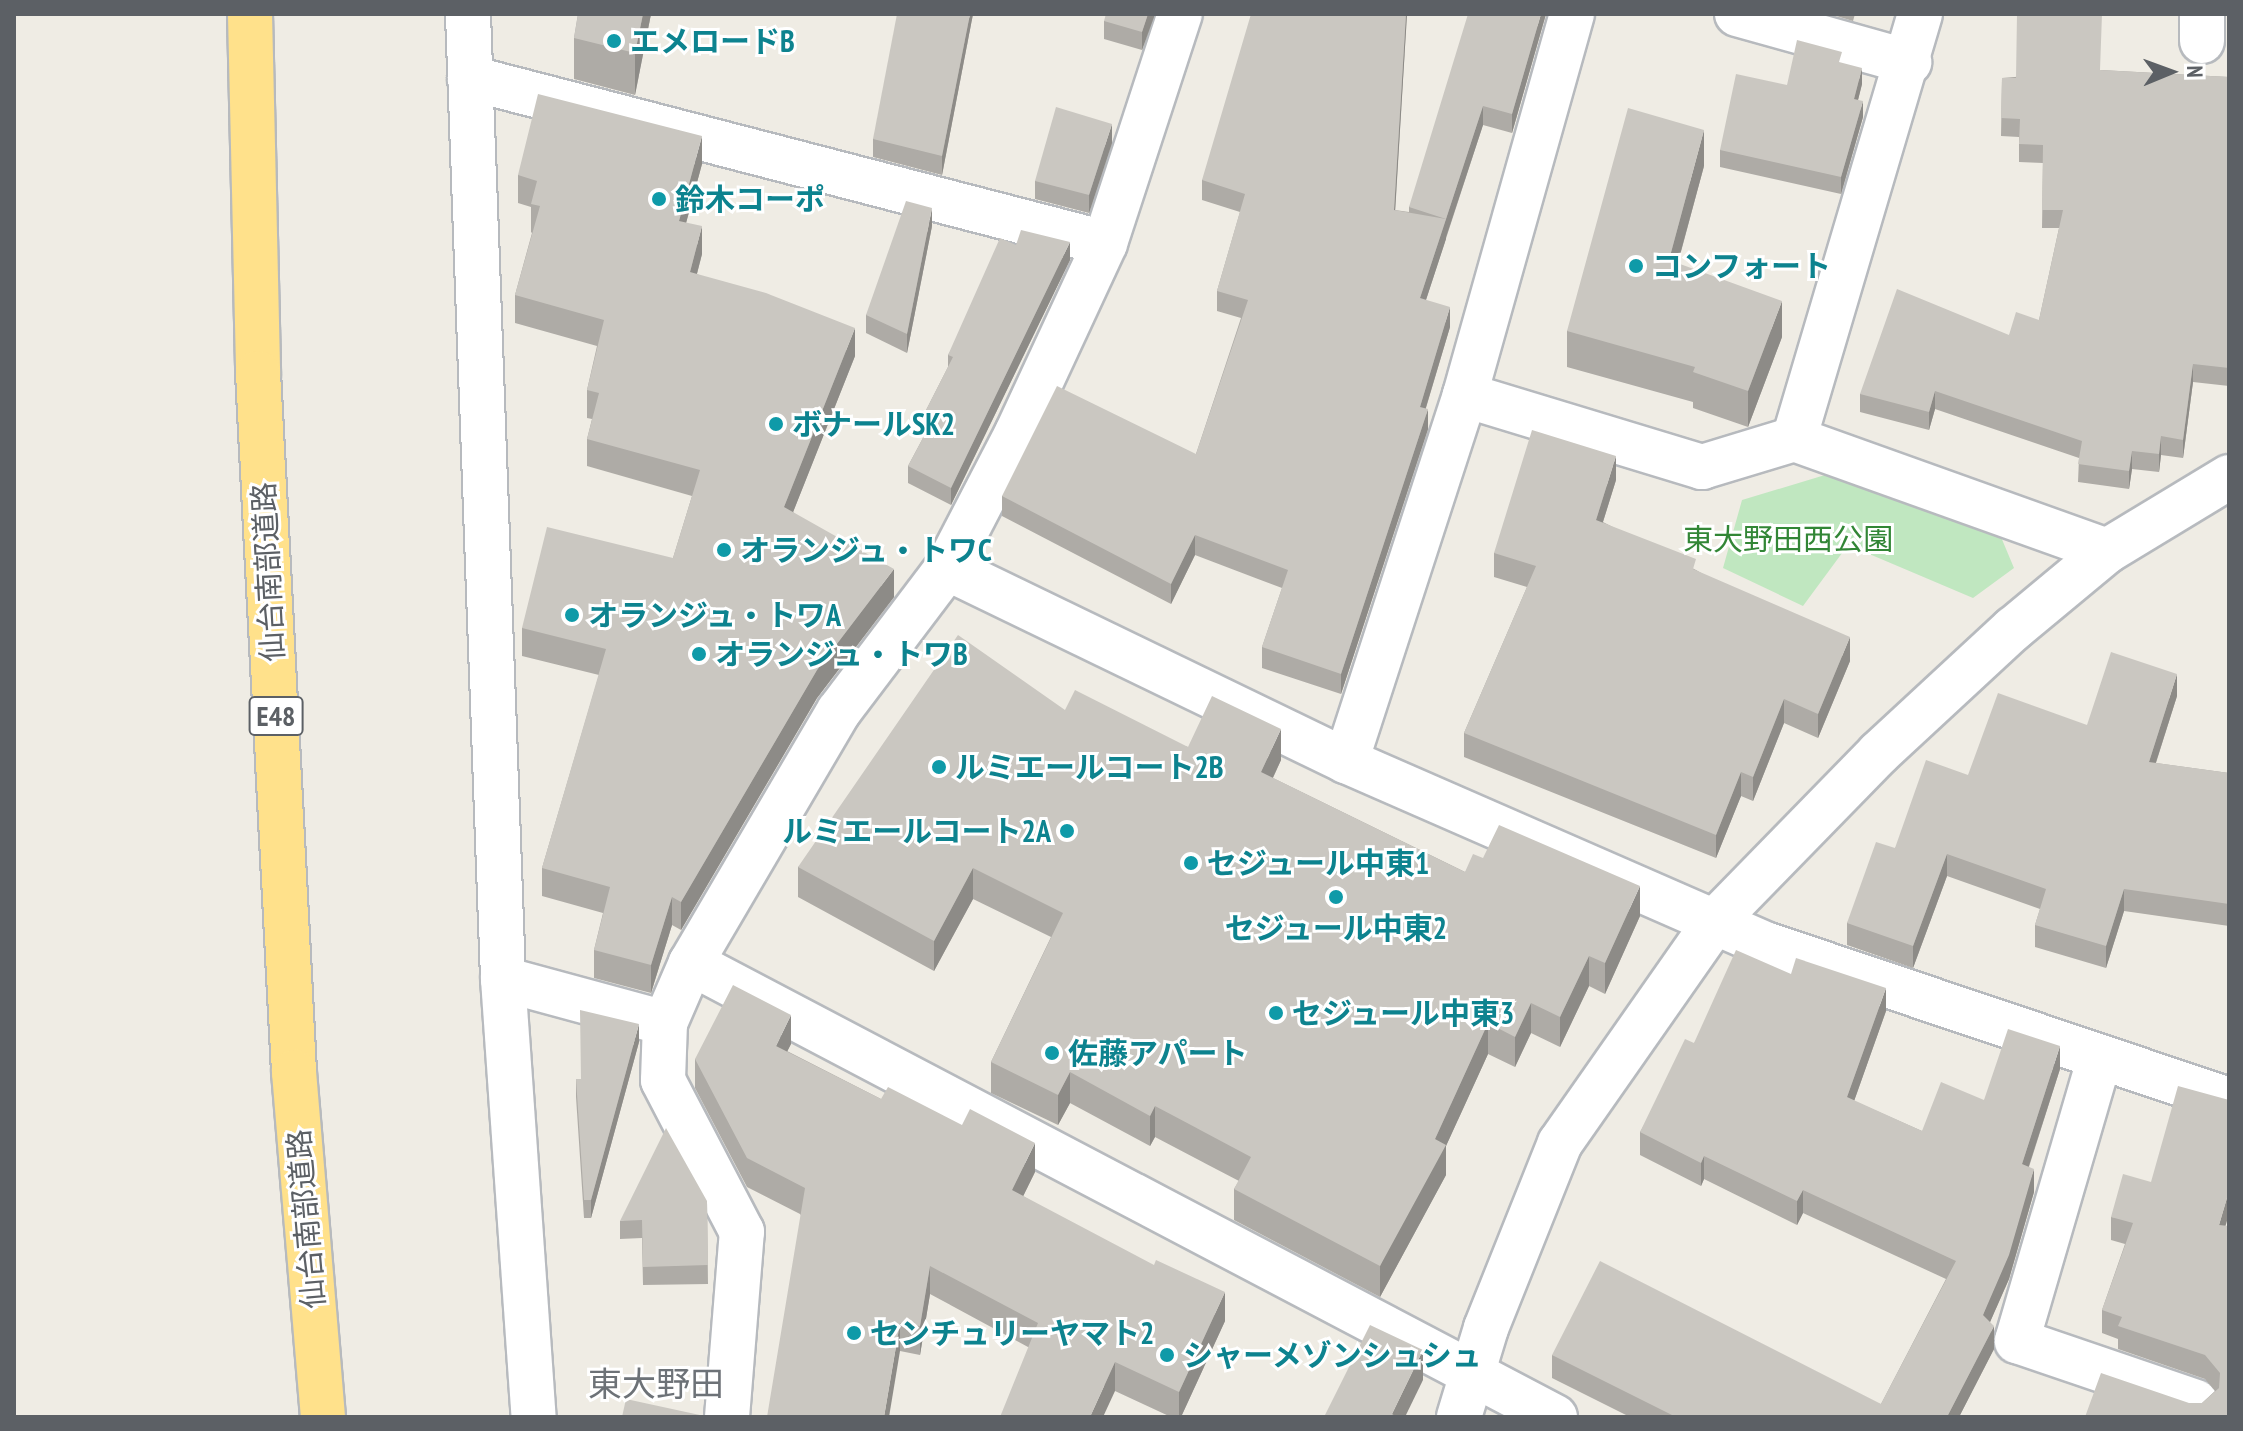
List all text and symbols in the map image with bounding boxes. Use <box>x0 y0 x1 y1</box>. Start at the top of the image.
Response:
place label: エメロードB <box>630 23 795 59</box>
marker: エメロードB <box>605 32 623 50</box>
north arrow <box>2131 32 2211 112</box>
text: N <box>2181 65 2209 78</box>
place label: 鈴木コーポ <box>675 181 825 217</box>
marker: 鈴木コーポ <box>650 190 668 208</box>
place label: コンフォート <box>1652 248 1832 284</box>
marker: コンフォート <box>1627 257 1645 275</box>
place label: ボナールSK2 <box>792 406 955 442</box>
marker: ボナールSK2 <box>767 415 785 433</box>
street label: 仙台南部道路 <box>245 481 291 663</box>
park label: 東大野田西公園 <box>1683 521 1893 557</box>
place label: オランジュ・トワC <box>740 532 994 568</box>
marker: オランジュ・トワC <box>715 541 733 559</box>
place label: オランジュ・トワA <box>588 597 843 633</box>
marker: オランジュ・トワA <box>563 606 581 624</box>
place label: オランジュ・トワB <box>715 636 970 672</box>
marker: オランジュ・トワB <box>690 645 708 663</box>
road number: E48 <box>248 692 304 740</box>
place label: ルミエールコート2B <box>955 749 1224 785</box>
marker: ルミエールコート2B <box>930 758 948 776</box>
place label: ルミエールコート2A <box>782 813 1051 849</box>
marker: ルミエールコート2A <box>1058 822 1076 840</box>
place label: セジュール中東1 <box>1207 845 1431 881</box>
marker: セジュール中東1 <box>1182 854 1200 872</box>
marker: セジュール中東2 <box>1327 888 1345 906</box>
place label: セジュール中東2 <box>1224 910 1448 946</box>
place label: セジュール中東3 <box>1292 995 1516 1031</box>
marker: セジュール中東3 <box>1267 1004 1285 1022</box>
place label: 佐藤アパート <box>1068 1035 1248 1071</box>
marker: 佐藤アパート <box>1043 1044 1061 1062</box>
street label: 仙台南部道路 <box>280 1128 332 1310</box>
place label: センチュリーヤマト2 <box>870 1315 1154 1351</box>
marker: センチュリーヤマト2 <box>845 1324 863 1342</box>
place label: シャーメゾンシュシュ <box>1183 1337 1483 1373</box>
marker: シャーメゾンシュシュ <box>1158 1346 1176 1364</box>
district label: 東大野田 <box>588 1364 724 1404</box>

